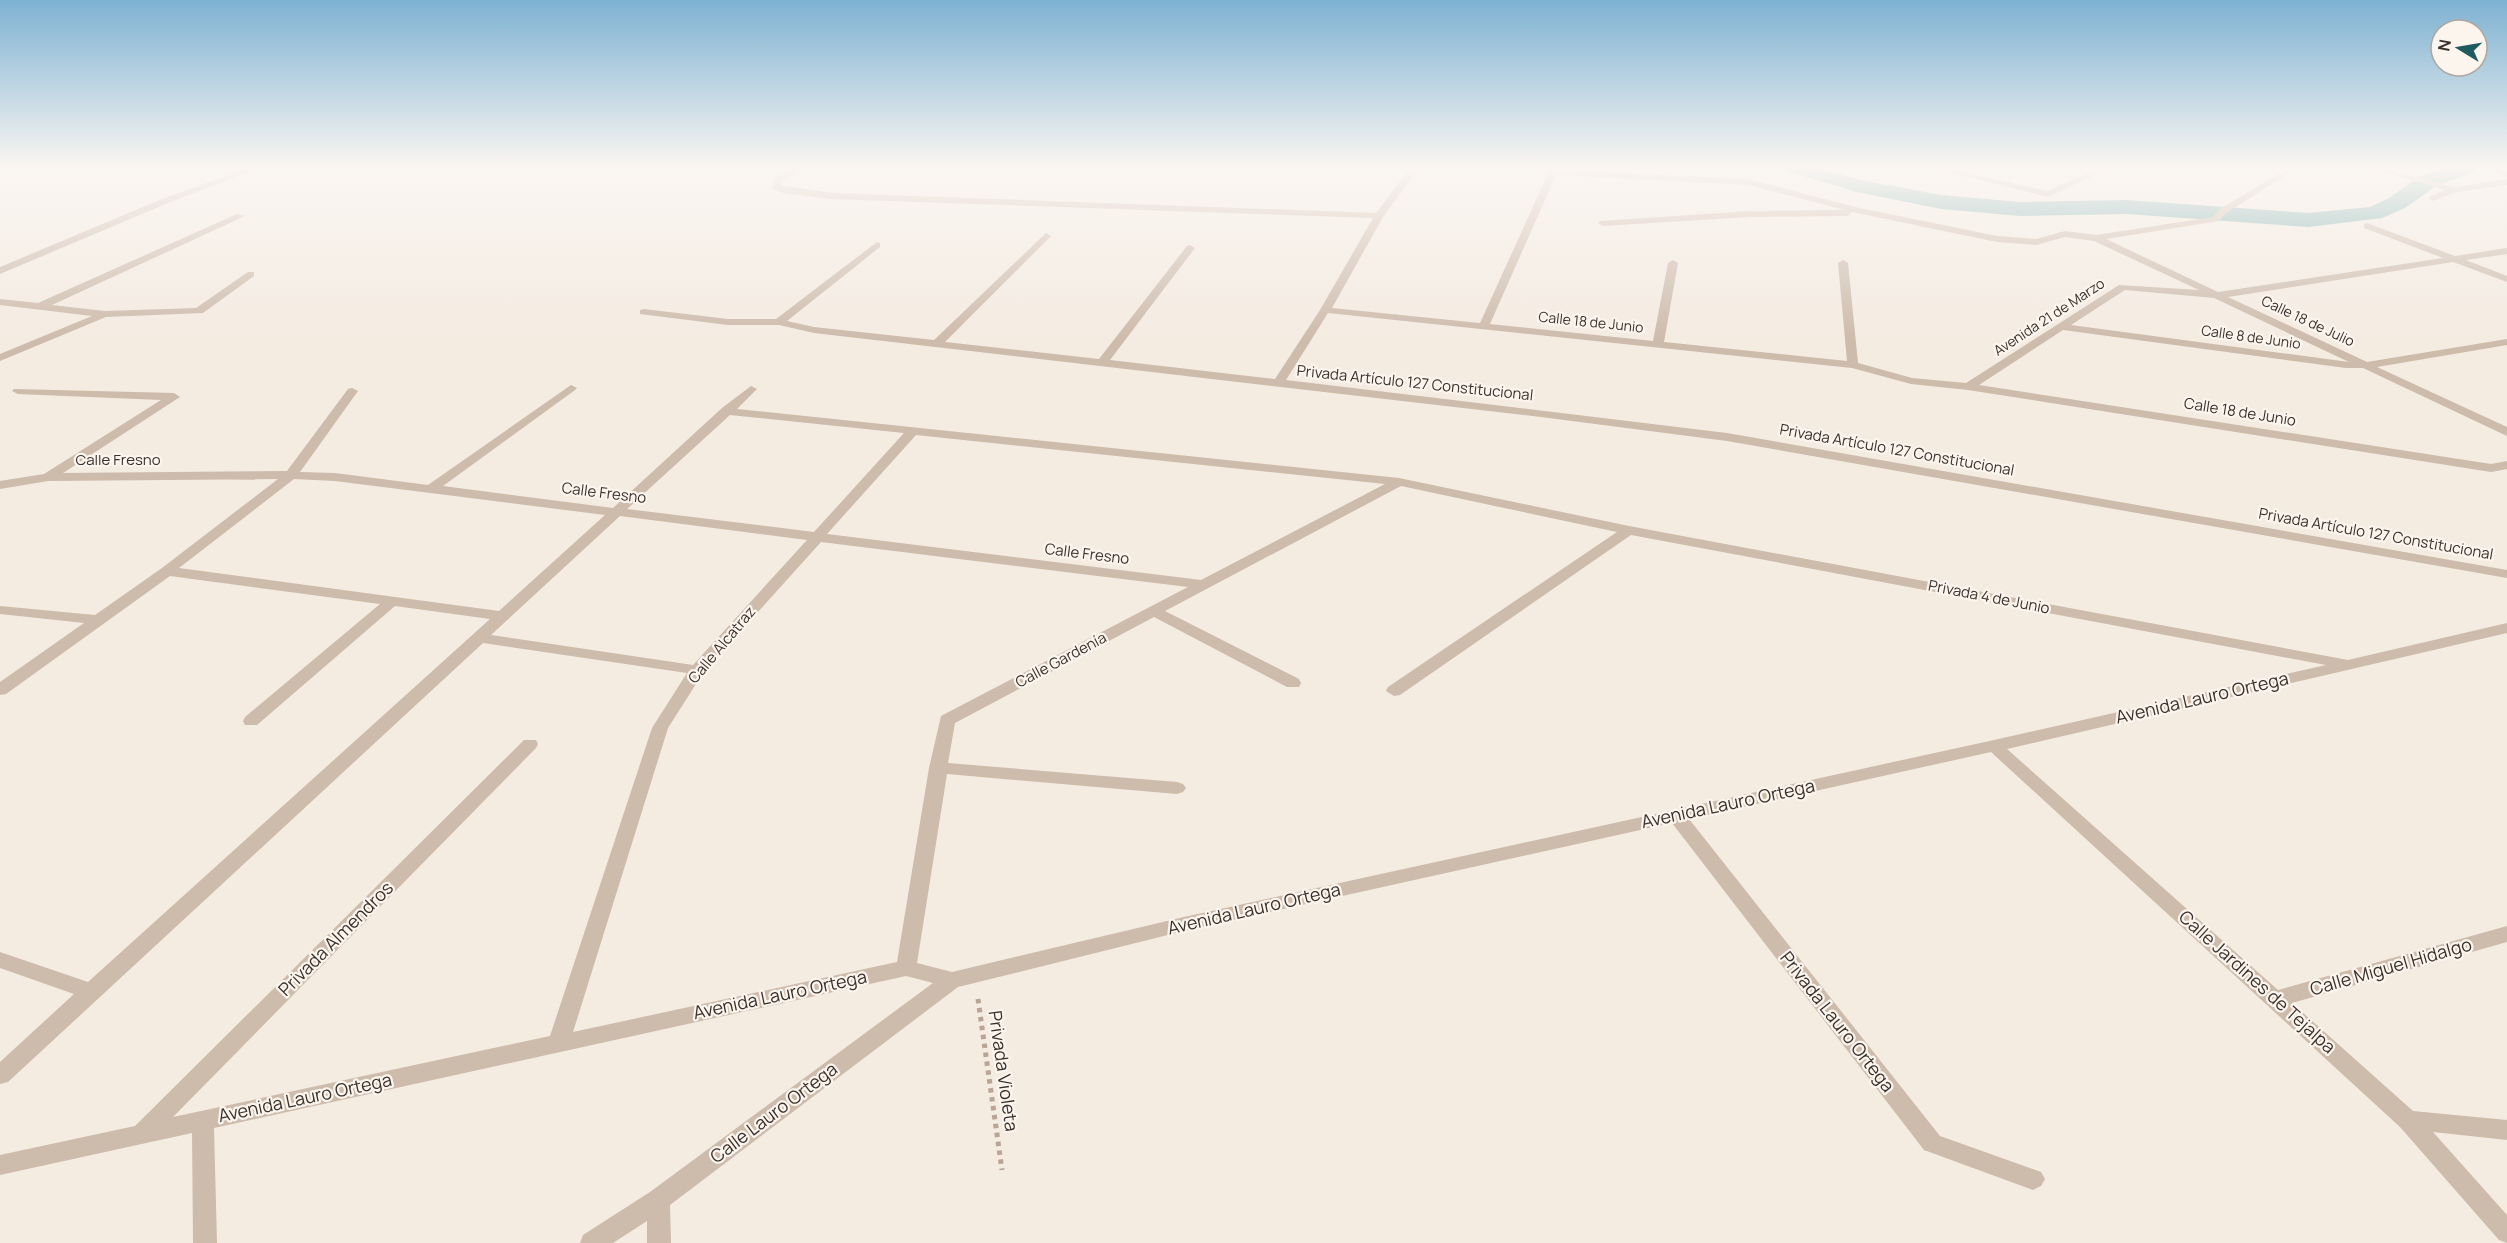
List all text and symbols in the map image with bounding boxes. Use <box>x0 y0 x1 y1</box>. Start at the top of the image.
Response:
north arrow <box>2429 18 2489 78</box>
text: N <box>2432 37 2456 53</box>
street label: Avenida 21 de Marzo <box>1990 274 2108 360</box>
street label: Calle 18 de Julio <box>2259 291 2358 350</box>
street label: Calle 18 de Junio <box>1538 307 1645 336</box>
street label: Calle 8 de Junio <box>2200 320 2302 353</box>
street label: Privada Artículo 127 Constitucional <box>1296 360 1534 405</box>
street label: Calle 18 de Junio <box>2183 392 2298 431</box>
street label: Privada Artículo 127 Constitucional <box>1778 419 2016 480</box>
street label: Calle Fresno <box>75 449 161 470</box>
street label: Calle Fresno <box>561 477 648 508</box>
street label: Privada Artículo 127 Constitucional <box>2257 503 2495 564</box>
street label: Calle Fresno <box>1044 538 1131 569</box>
street label: Privada 4 de Junio <box>1927 574 2052 619</box>
street label: Calle Alcatraz <box>683 602 760 688</box>
street label: Calle Gardenía <box>1012 627 1110 692</box>
street label: Avenida Lauro Ortega <box>2113 665 2291 729</box>
street label: Avenida Lauro Ortega <box>1639 773 1817 833</box>
street label: Privada Almendros <box>273 876 398 1001</box>
street label: Avenida Lauro Ortega <box>1165 876 1343 940</box>
street label: Calle Jardines de Tejalpa <box>2174 904 2341 1058</box>
street label: Calle Miguel Hidalgo <box>2307 931 2474 1001</box>
street label: Privada Lauro Ortega <box>1775 946 1900 1097</box>
street label: Avenida Lauro Ortega <box>691 964 869 1024</box>
street label: Privada Violeta <box>984 1009 1024 1133</box>
street label: Calle Lauro Ortega <box>705 1056 842 1168</box>
street label: Avenida Lauro Ortega <box>216 1067 394 1127</box>

